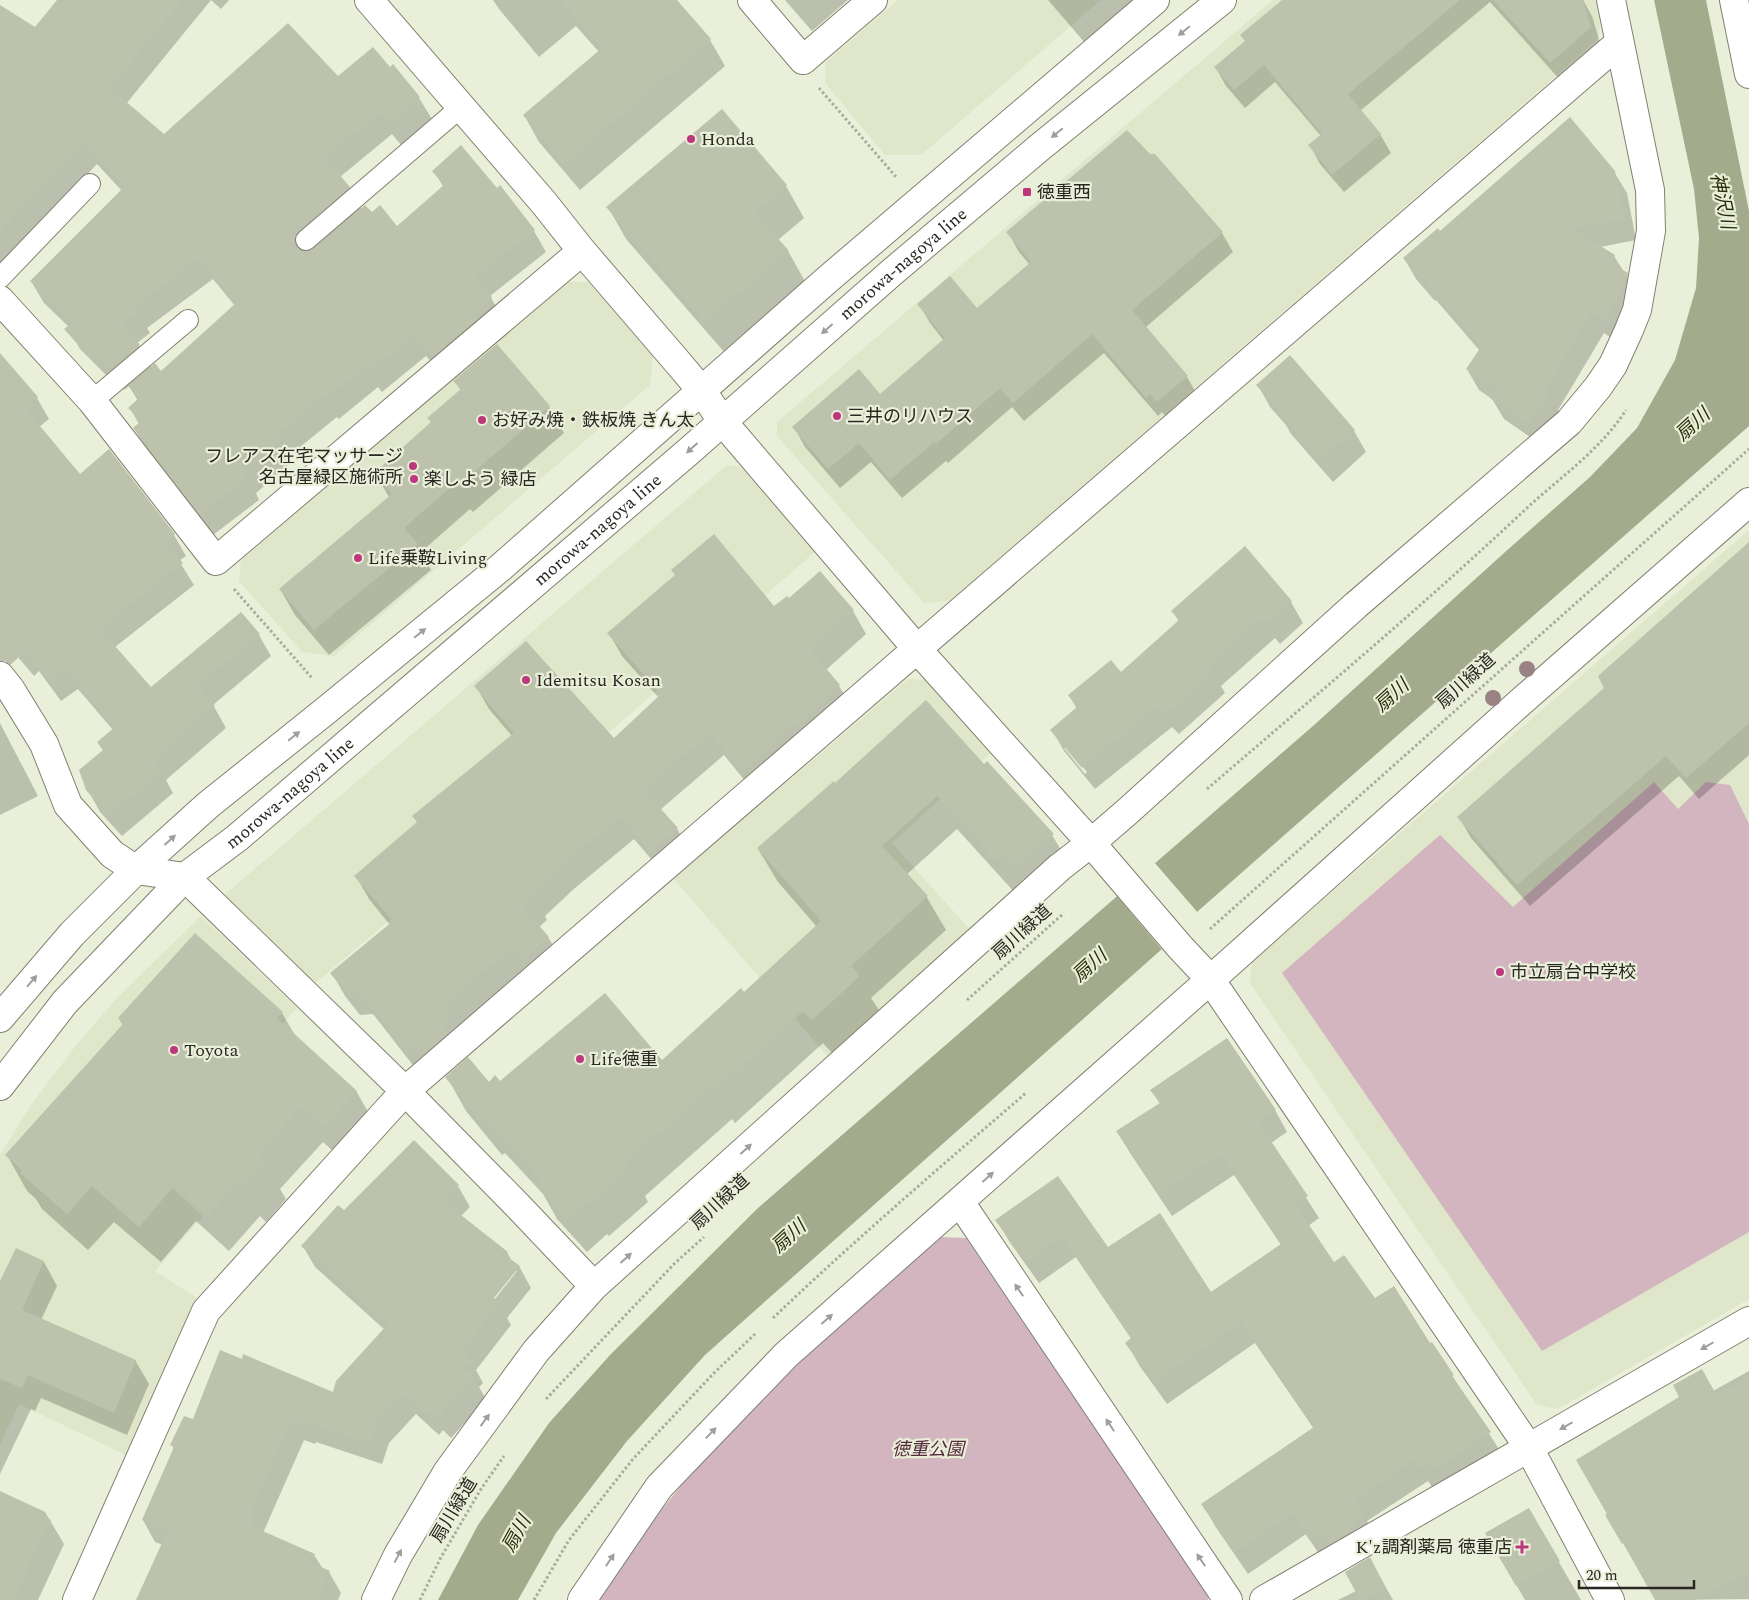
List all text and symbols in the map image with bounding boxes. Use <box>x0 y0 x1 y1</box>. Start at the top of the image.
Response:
one-way arrow <box>1178 25 1191 36</box>
place label: Honda <box>701 126 755 153</box>
one-way arrow <box>1051 127 1064 138</box>
marker: Honda <box>685 133 697 145</box>
water label: 神沢川 <box>1702 170 1743 234</box>
place label: 徳重西 <box>1037 179 1091 206</box>
marker: 徳重西 <box>1021 186 1033 198</box>
street label: morowa-nagoya line <box>833 201 973 326</box>
one-way arrow <box>821 323 834 334</box>
water label: 扇川 <box>1669 400 1718 448</box>
place label: 三井のリハウス <box>847 403 973 430</box>
place label: お好み焼・鉄板焼 きん太 <box>492 407 695 434</box>
marker: 三井のリハウス <box>831 410 843 422</box>
marker: お好み焼・鉄板焼 きん太 <box>476 414 488 426</box>
one-way arrow <box>687 442 699 454</box>
place label: フレアス在宅マッサージ 名古屋緑区施術所 <box>205 443 403 491</box>
marker: フレアス在宅マッサージ 名古屋緑区施術所 <box>407 460 419 472</box>
place label: 楽しよう 緑店 <box>424 466 537 493</box>
street label: morowa-nagoya line <box>527 467 668 592</box>
marker: 楽しよう 緑店 <box>408 473 420 485</box>
place label: Life乗鞍Living <box>368 545 487 572</box>
marker: Life乗鞍Living <box>352 552 364 564</box>
one-way arrow <box>413 627 426 638</box>
street label: 扇川緑道 <box>1430 647 1502 715</box>
place label: Idemitsu Kosan <box>536 667 661 694</box>
water label: 扇川 <box>1368 671 1417 719</box>
marker: Idemitsu Kosan <box>520 674 532 686</box>
street label: morowa-nagoya line <box>220 730 360 856</box>
one-way arrow <box>288 730 301 741</box>
one-way arrow <box>163 834 175 846</box>
street label: 扇川緑道 <box>986 898 1058 966</box>
water label: 扇川 <box>1066 941 1115 989</box>
place label: 市立扇台中学校 <box>1510 959 1636 986</box>
marker: 市立扇台中学校 <box>1494 966 1506 978</box>
one-way arrow <box>26 975 37 988</box>
place label: Toyota <box>184 1037 239 1064</box>
marker: Toyota <box>168 1044 180 1056</box>
place label: Life徳重 <box>590 1046 658 1073</box>
marker: Life徳重 <box>574 1053 586 1065</box>
one-way arrow <box>740 1143 752 1155</box>
street label: 扇川緑道 <box>684 1168 756 1236</box>
one-way arrow <box>981 1171 993 1183</box>
water label: 扇川 <box>765 1212 814 1260</box>
one-way arrow <box>619 1252 632 1263</box>
one-way arrow <box>1014 1283 1024 1297</box>
one-way arrow <box>820 1314 833 1325</box>
one-way arrow <box>1700 1341 1713 1350</box>
one-way arrow <box>480 1413 490 1427</box>
one-way arrow <box>1105 1418 1115 1431</box>
one-way arrow <box>1559 1422 1572 1431</box>
one-way arrow <box>705 1428 717 1440</box>
park label: 徳重公園 <box>892 1436 967 1463</box>
street label: 扇川緑道 <box>424 1472 484 1548</box>
water label: 扇川 <box>495 1509 540 1558</box>
place label: K'z調剤薬局 徳重店 <box>1355 1534 1512 1561</box>
marker: K'z調剤薬局 徳重店 <box>1516 1541 1528 1553</box>
one-way arrow <box>394 1549 402 1564</box>
one-way arrow <box>605 1553 615 1566</box>
one-way arrow <box>1196 1553 1205 1566</box>
scale bar <box>1579 1558 1694 1590</box>
text: 20 m <box>1586 1564 1618 1587</box>

